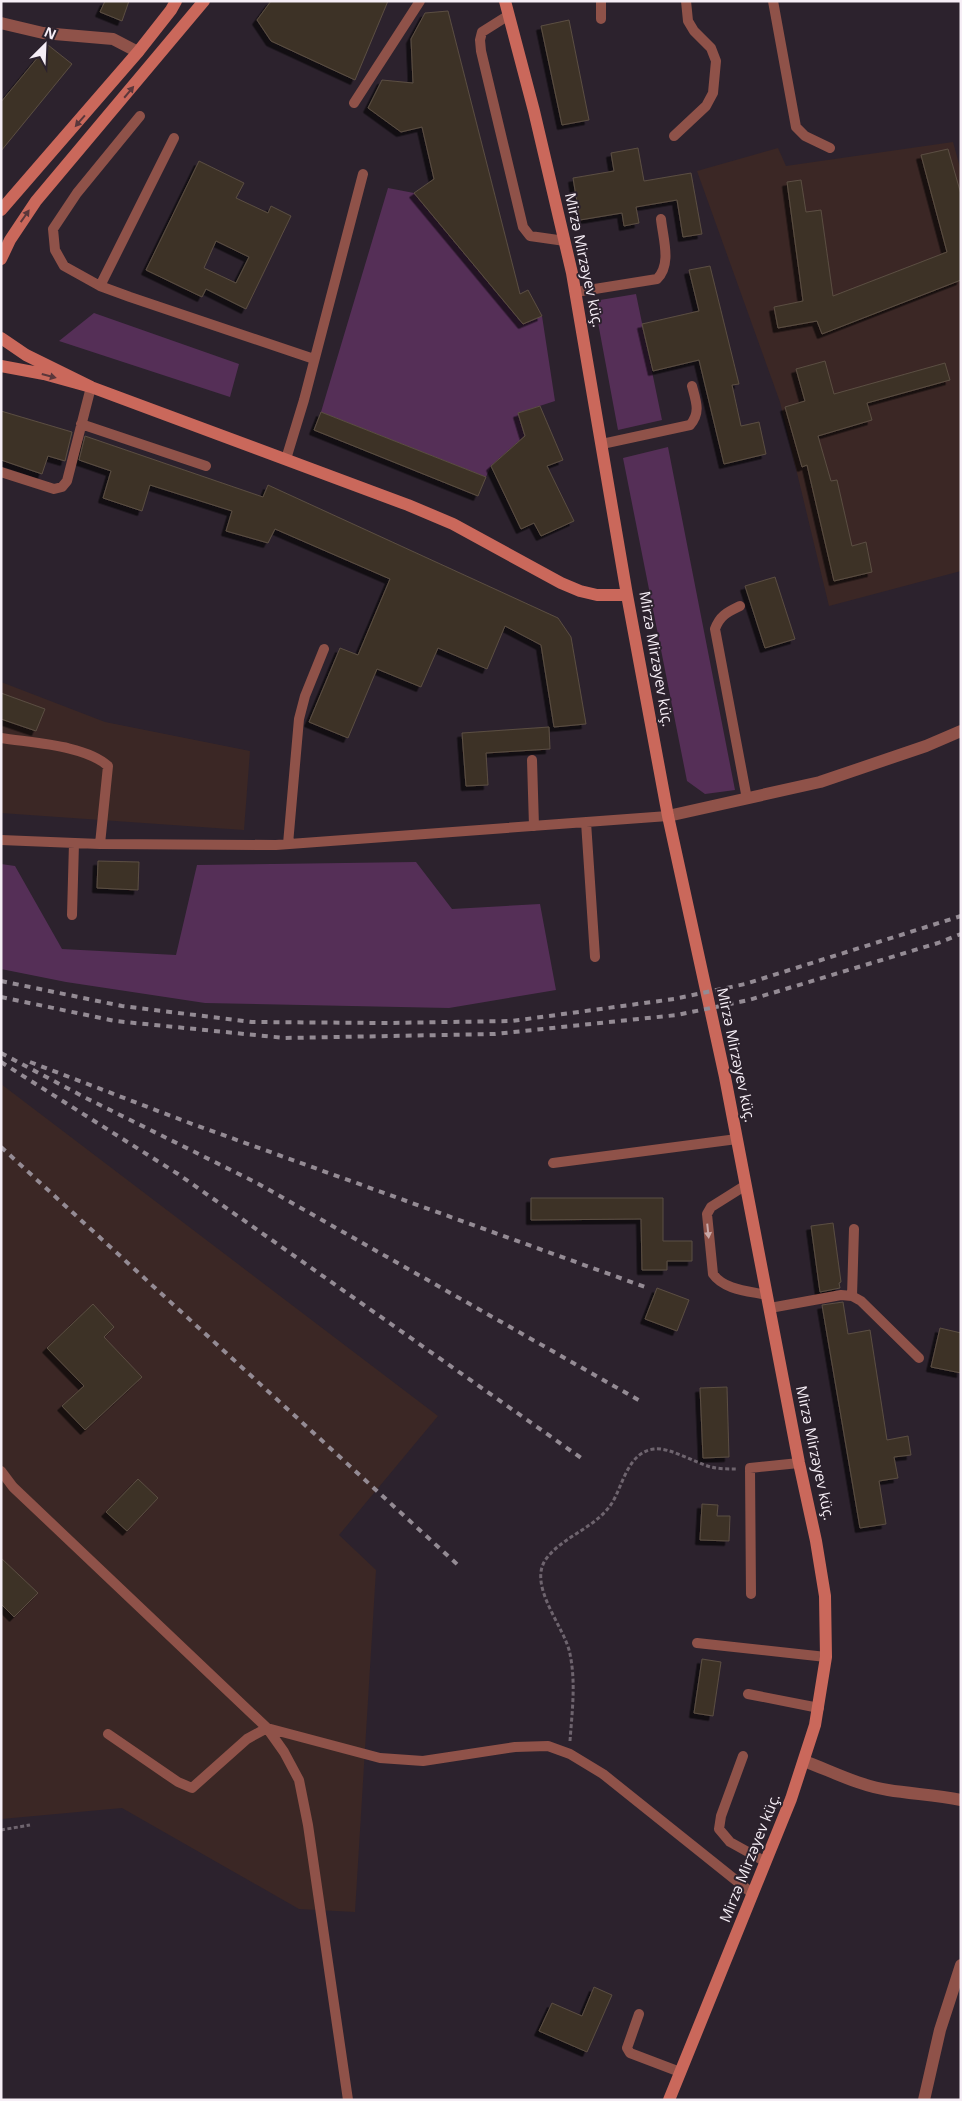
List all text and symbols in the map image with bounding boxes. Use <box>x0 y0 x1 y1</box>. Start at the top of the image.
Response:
north arrow <box>20 20 70 70</box>
text: N <box>41 22 60 44</box>
one-way arrow <box>124 85 135 98</box>
one-way arrow <box>74 115 85 128</box>
street label: Mirzə Mirzəyev küç. <box>561 191 609 329</box>
one-way arrow <box>20 209 30 223</box>
one-way arrow <box>41 372 56 380</box>
street label: Mirzə Mirzəyev küç. <box>635 590 679 728</box>
street label: Mirzə Mirzəyev küç. <box>713 986 761 1124</box>
one-way arrow <box>704 1223 712 1239</box>
street label: Mirzə Mirzəyev küç. <box>792 1384 840 1522</box>
street label: Mirzə Mirzəyev küç. <box>714 1790 784 1925</box>

